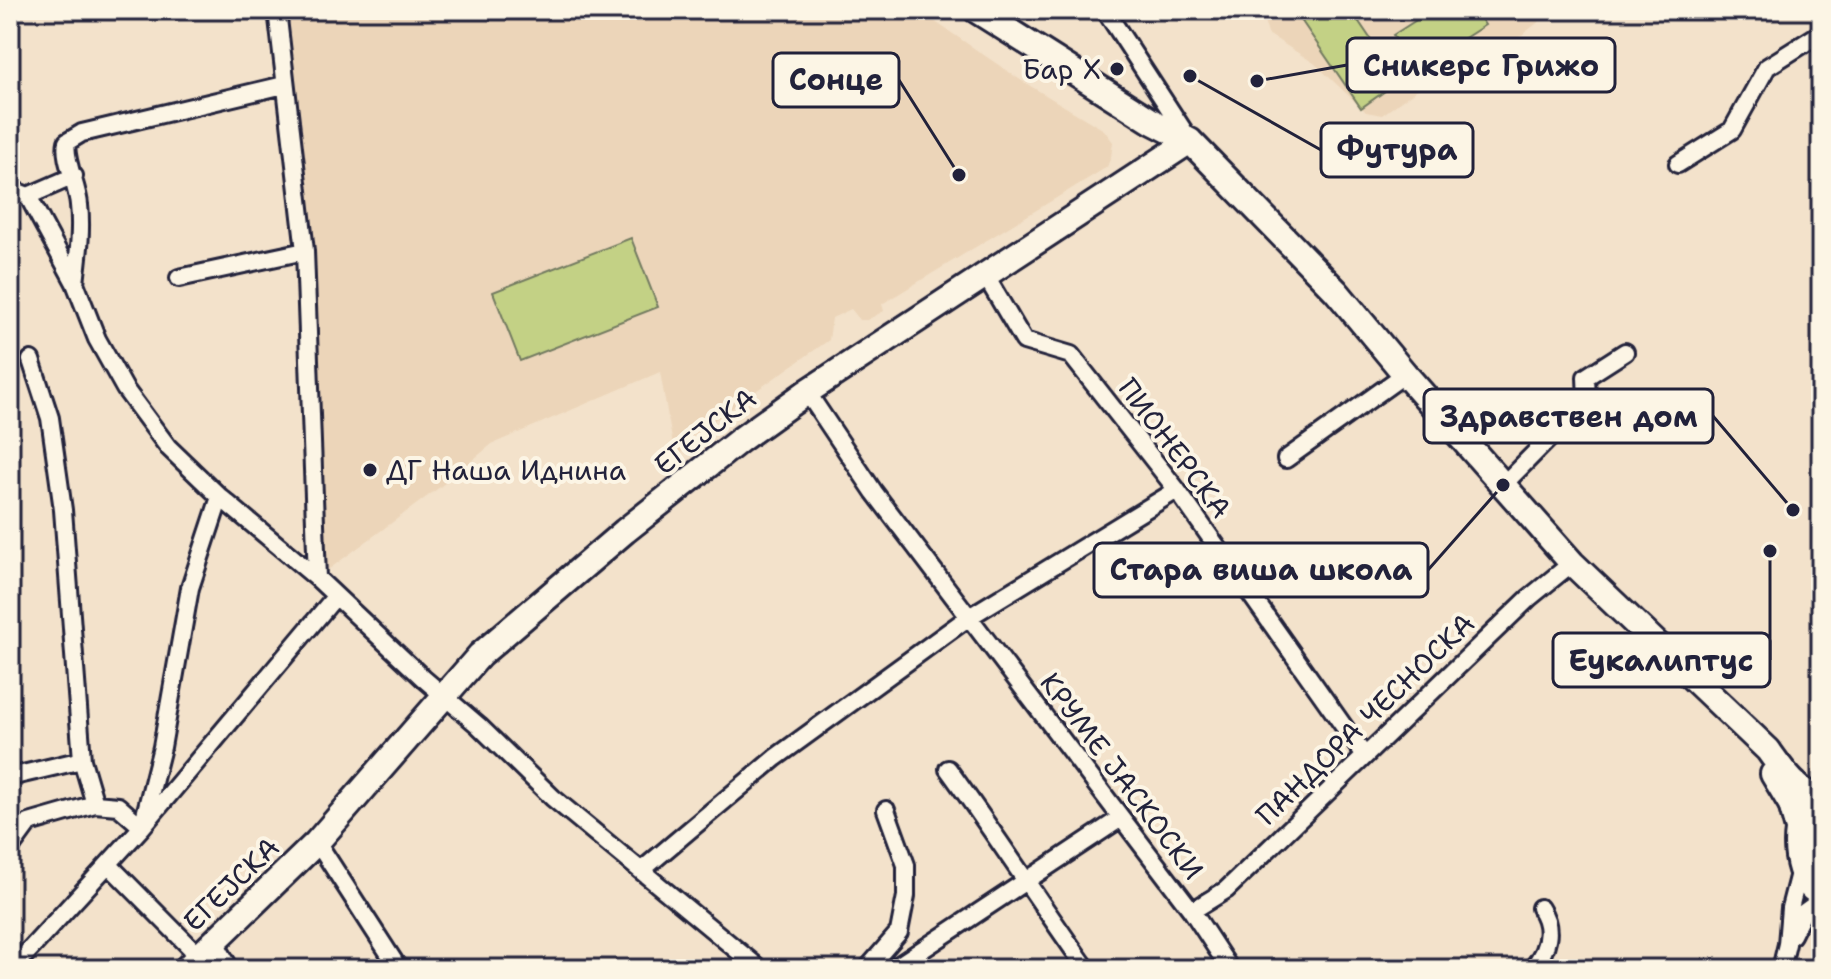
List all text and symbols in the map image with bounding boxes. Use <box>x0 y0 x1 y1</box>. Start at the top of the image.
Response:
callout: Сникерс Грижо <box>1347 38 1615 92</box>
text: Сникерс Грижо <box>1363 45 1599 86</box>
place label: Бар Х <box>1022 50 1101 88</box>
callout: Сонце <box>773 53 899 107</box>
text: Сонце <box>789 59 883 100</box>
marker: Бар Х <box>1108 60 1126 78</box>
callout: Футура <box>1321 123 1473 177</box>
text: Футура <box>1337 129 1458 170</box>
street label: ПИОНЕРСКА <box>1110 370 1240 526</box>
street label: ЕГЕЈСКА <box>646 379 764 483</box>
callout: Здравствен дом <box>1424 389 1713 443</box>
text: Здравствен дом <box>1440 396 1698 437</box>
place label: ДГ Наша Иднина <box>386 451 626 489</box>
marker: ДГ Наша Иднина <box>361 461 379 479</box>
callout: Стара виша школа <box>1094 543 1428 597</box>
text: Стара виша школа <box>1110 549 1413 590</box>
street label: ПАНДОРА ЧЕСНОСКА <box>1247 605 1483 833</box>
callout: Еукалиптус <box>1553 633 1770 687</box>
text: Еукалиптус <box>1568 640 1754 681</box>
street label: КРУМЕ ЈАСКОСКИ <box>1031 665 1213 887</box>
street label: ЕГЕЈСКА <box>175 829 287 939</box>

